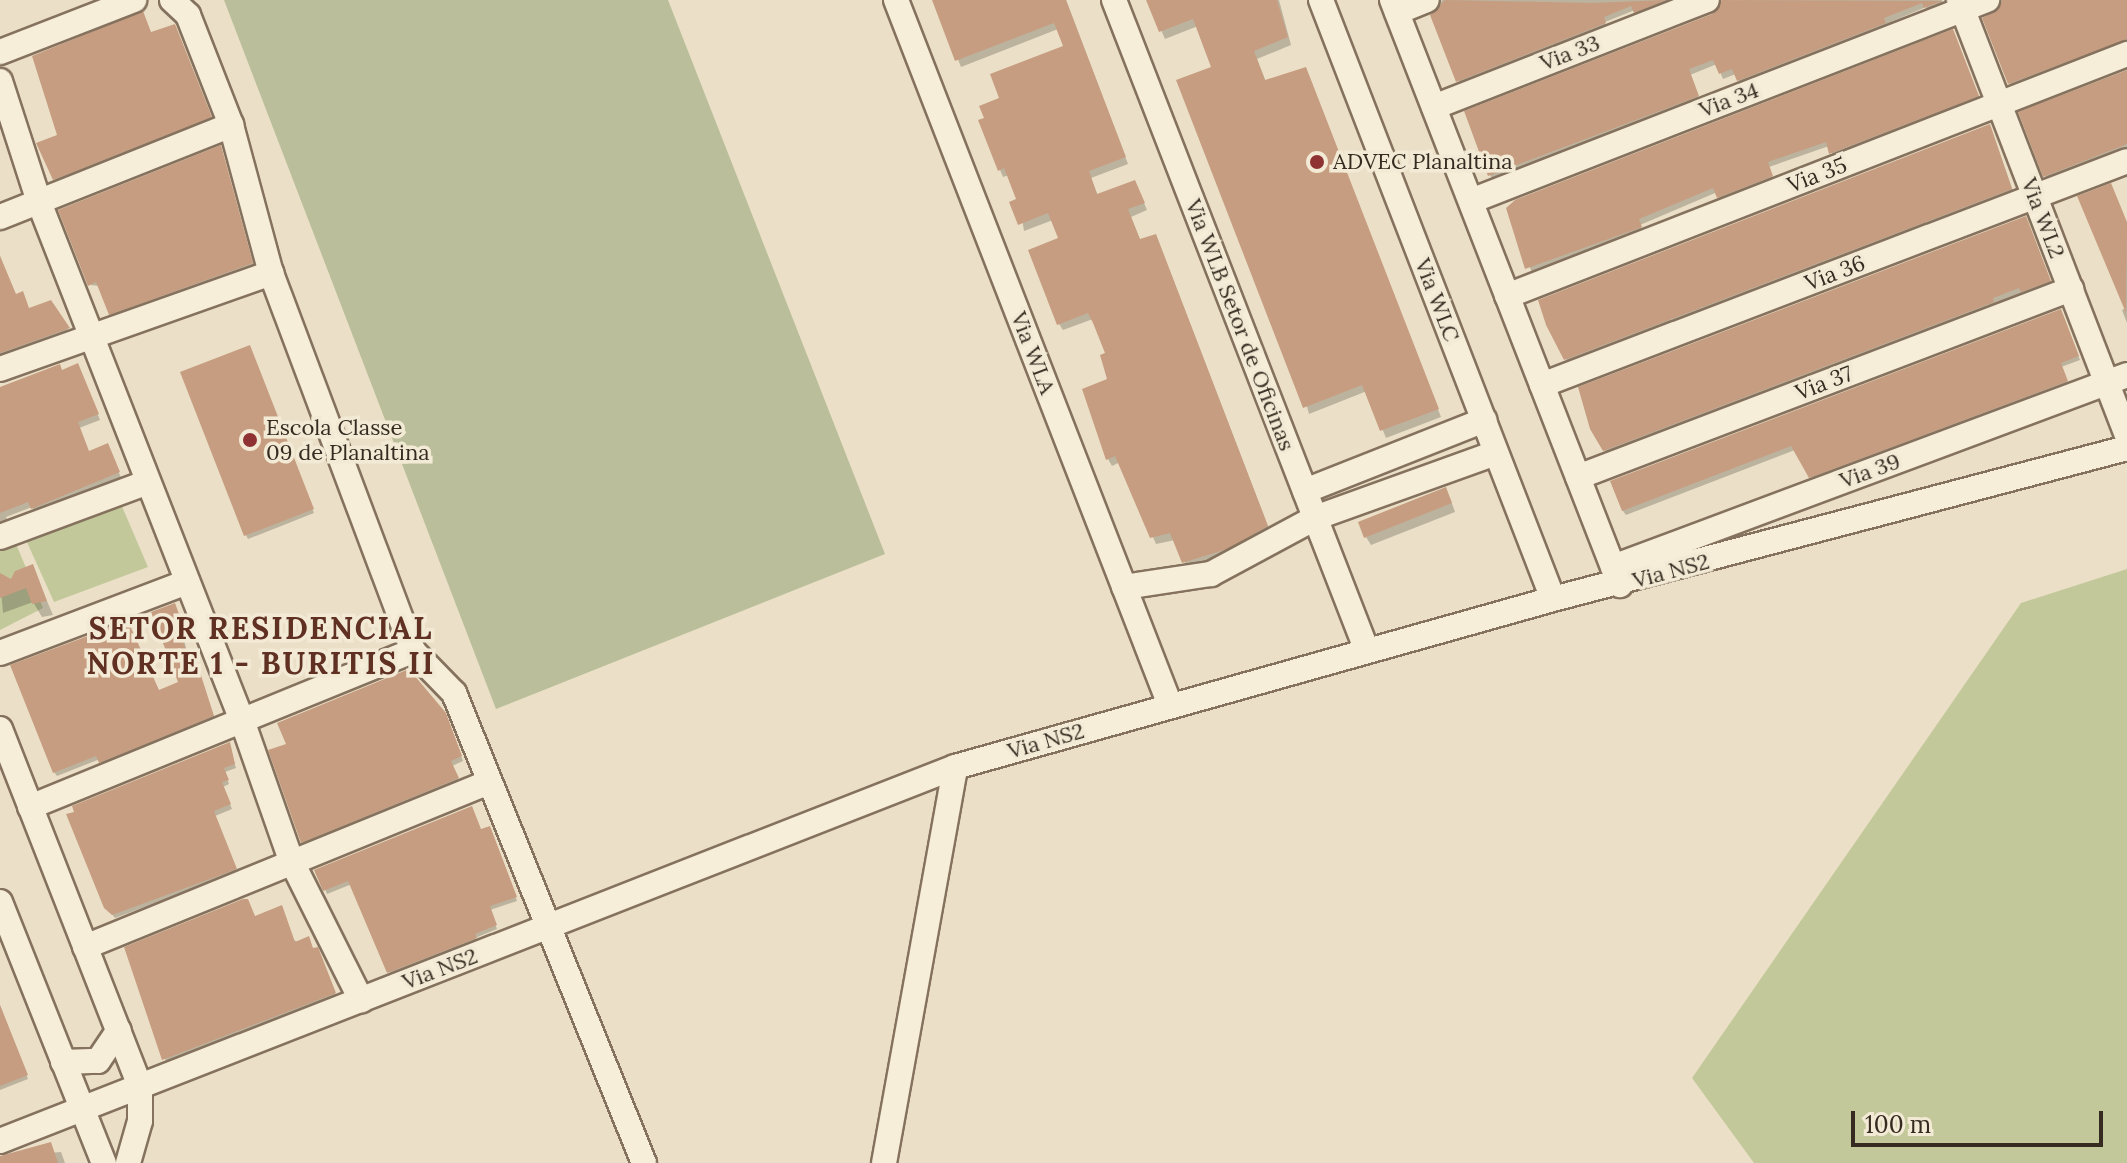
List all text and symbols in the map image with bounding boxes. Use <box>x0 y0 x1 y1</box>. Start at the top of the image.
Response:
street label: Via 33 <box>1536 30 1604 76</box>
street label: Via 34 <box>1696 77 1762 123</box>
place label: ADVEC Planaltina <box>1333 149 1513 175</box>
street label: Via 35 <box>1784 152 1850 198</box>
marker: ADVEC Planaltina <box>1308 153 1326 171</box>
street label: Via WL2 <box>2016 174 2070 262</box>
street label: Via WLB Setor de Oficinas <box>1180 196 1300 454</box>
street label: Via 36 <box>1801 250 1869 296</box>
street label: Via WLC <box>1409 255 1465 345</box>
street label: Via WLA <box>1005 308 1061 398</box>
street label: Via 37 <box>1792 360 1856 406</box>
place label: Escola Classe 09 de Planaltina <box>266 414 430 466</box>
marker: Escola Classe 09 de Planaltina <box>241 431 259 449</box>
street label: Via 39 <box>1836 448 1904 494</box>
street label: Via NS2 <box>1630 548 1712 594</box>
district label: SETOR RESIDENCIAL NORTE 1 - BURITIS II <box>86 610 436 680</box>
street label: Via NS2 <box>1005 718 1087 764</box>
street label: Via NS2 <box>399 943 481 995</box>
scale bar <box>1855 1095 2107 1145</box>
text: 100 m <box>1865 1109 1931 1140</box>

